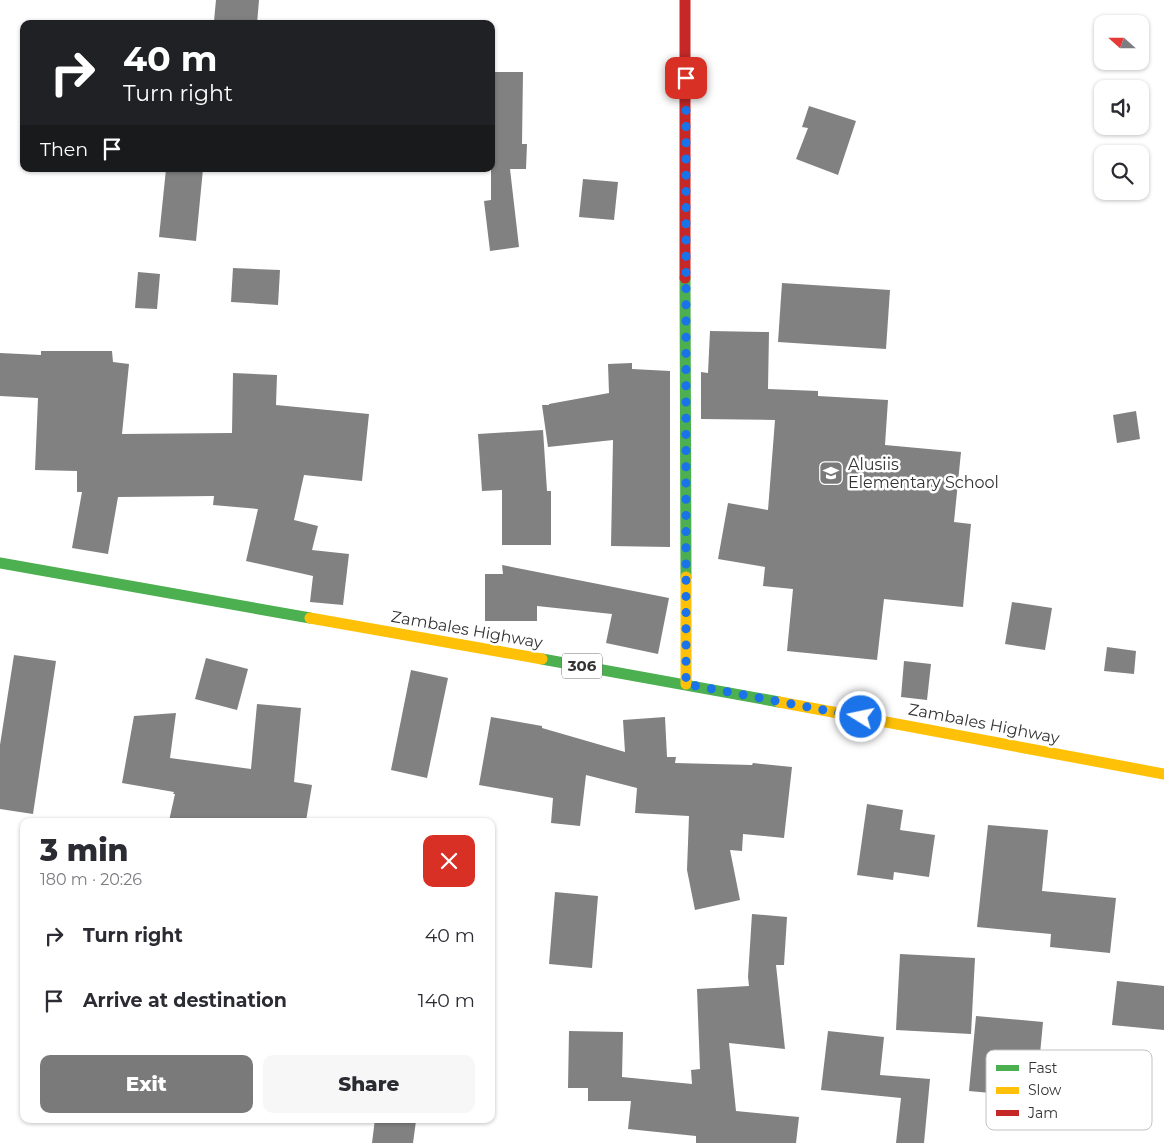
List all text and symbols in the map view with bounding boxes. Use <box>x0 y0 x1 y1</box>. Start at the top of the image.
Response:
north arrow <box>1094 15 1149 70</box>
map controls <box>1094 15 1149 200</box>
text: 40 m <box>123 37 218 80</box>
icon: right <box>40 40 105 105</box>
pin <box>665 57 707 99</box>
icon: arrive <box>672 64 700 92</box>
text: Turn right <box>123 80 233 107</box>
button: sound <box>1094 80 1149 135</box>
icon: arrive <box>98 135 126 163</box>
text: Then <box>40 138 88 161</box>
button: search <box>1094 145 1149 200</box>
place label: Alusiis Elementary School <box>848 455 999 492</box>
school or university icon: Alusiis Elementary School <box>818 460 844 486</box>
street label: Zambales Highway <box>390 607 544 652</box>
road number: 306 <box>562 654 602 678</box>
position arrow <box>834 690 886 742</box>
street label: Zambales Highway <box>907 700 1061 748</box>
text: 3 min <box>40 832 128 869</box>
button: close <box>423 835 475 887</box>
text: 180 m · 20:26 <box>40 870 142 889</box>
icon: right <box>40 922 68 950</box>
text: Turn right <box>83 924 183 947</box>
text: 40 m <box>425 924 475 947</box>
icon: arrive <box>40 987 68 1015</box>
text: Arrive at destination <box>83 989 287 1012</box>
text: 140 m <box>418 989 475 1012</box>
legend <box>986 1050 1152 1130</box>
button: Exit <box>40 1055 253 1113</box>
button: Share <box>263 1055 475 1113</box>
text: Fast <box>1028 1059 1058 1077</box>
text: Slow <box>1028 1081 1062 1099</box>
text: Jam <box>1027 1104 1058 1122</box>

